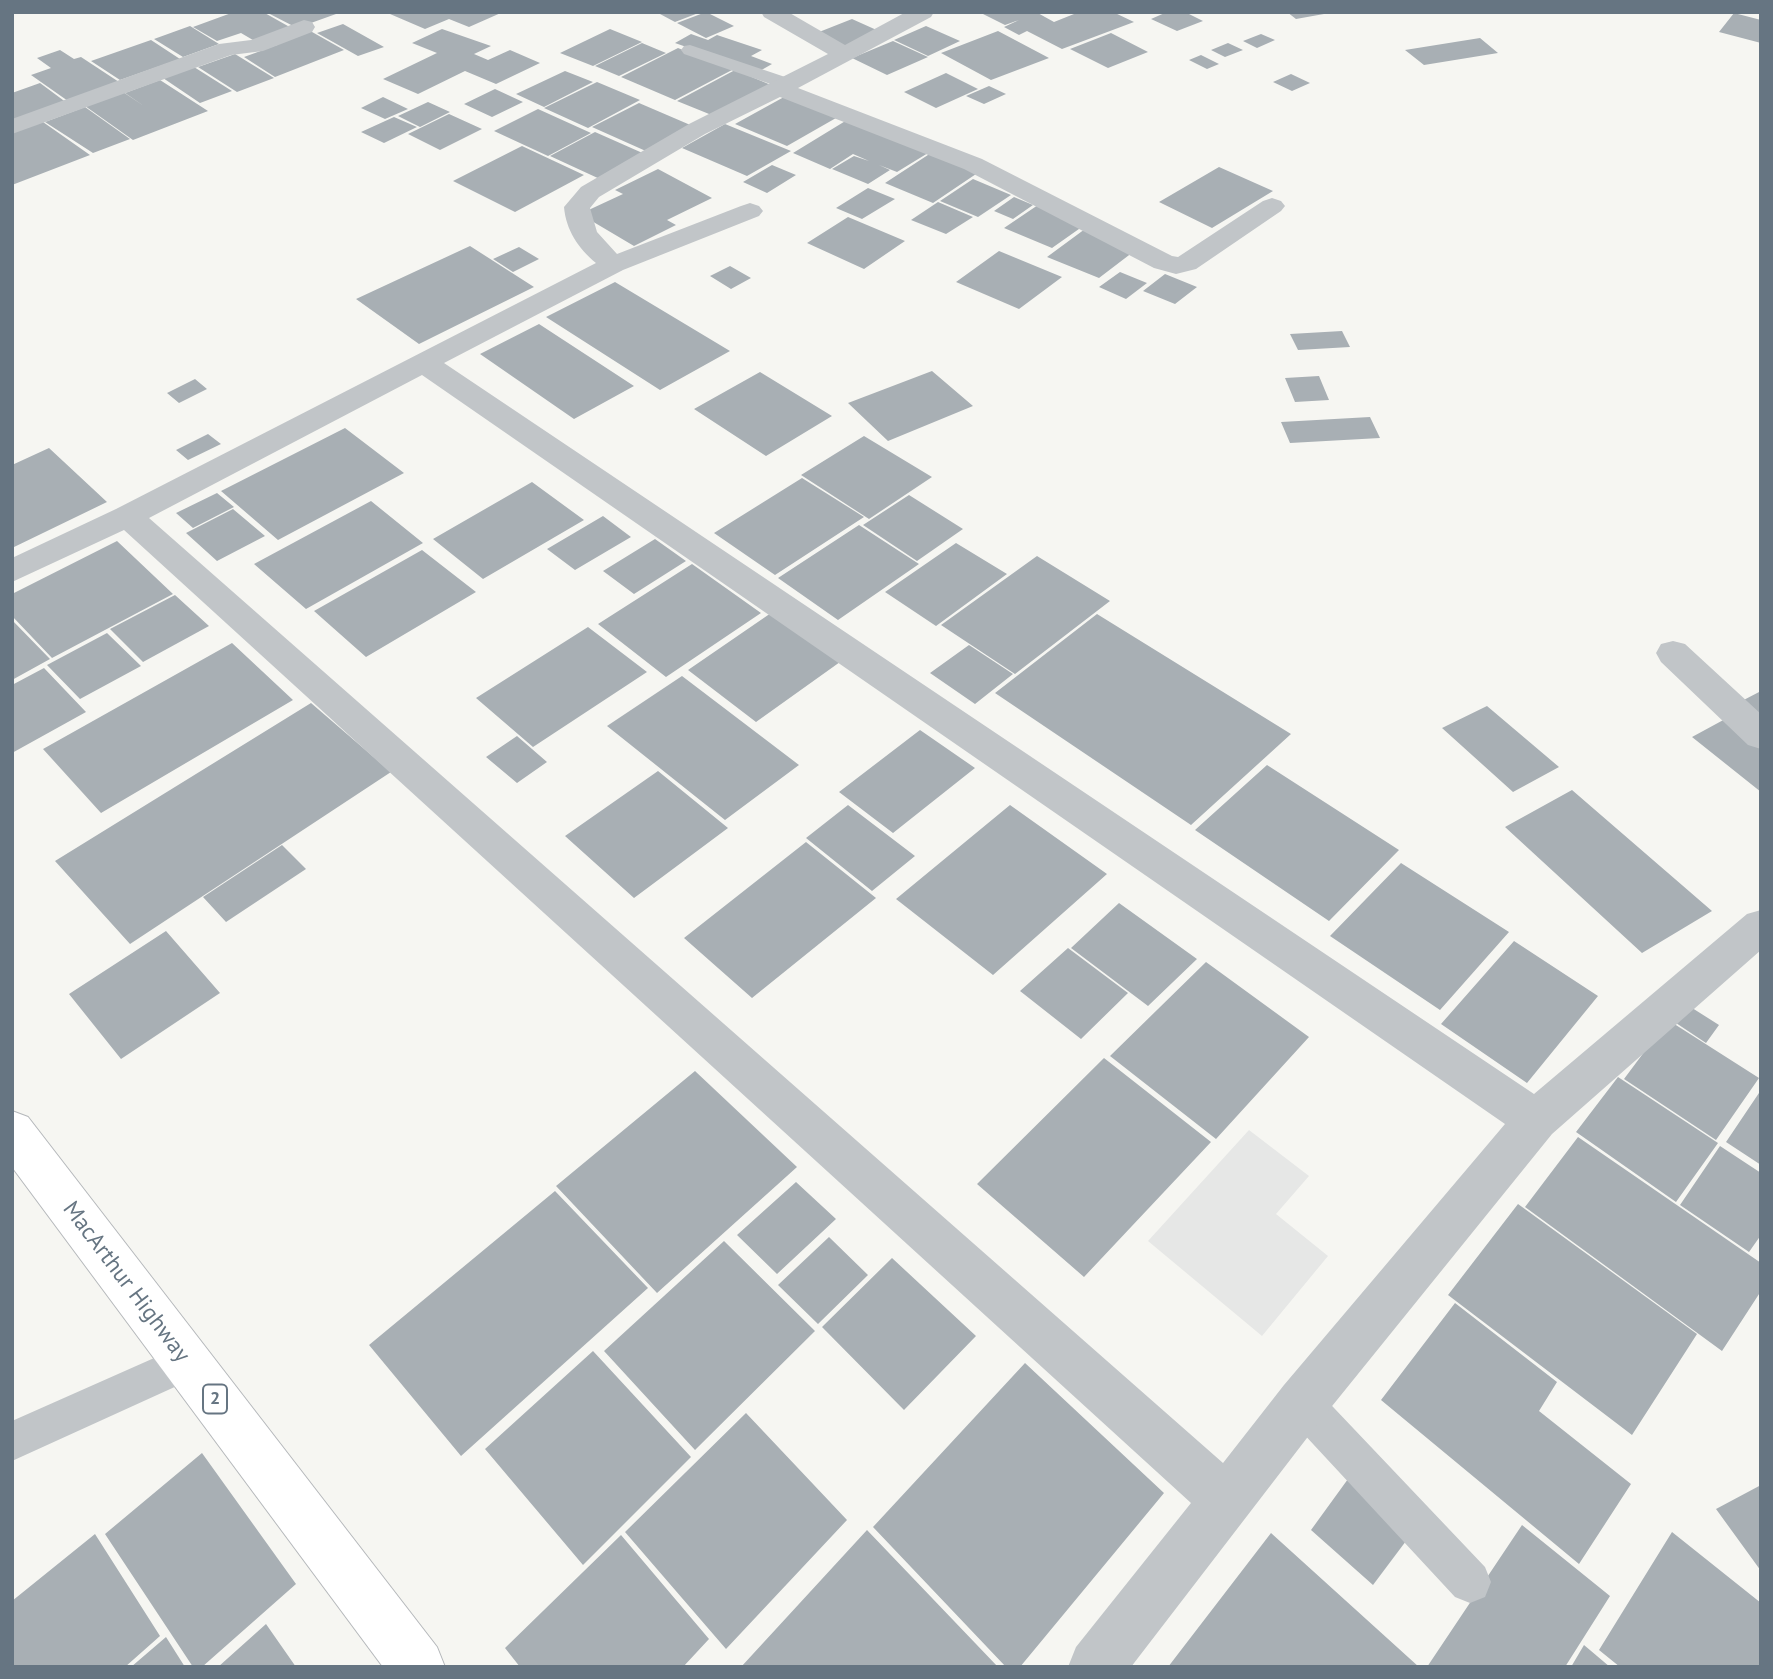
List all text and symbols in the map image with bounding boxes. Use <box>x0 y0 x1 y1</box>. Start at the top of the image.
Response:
street label: MacArthur Highway <box>57 1196 195 1368</box>
road number: 2 <box>203 1384 227 1414</box>

